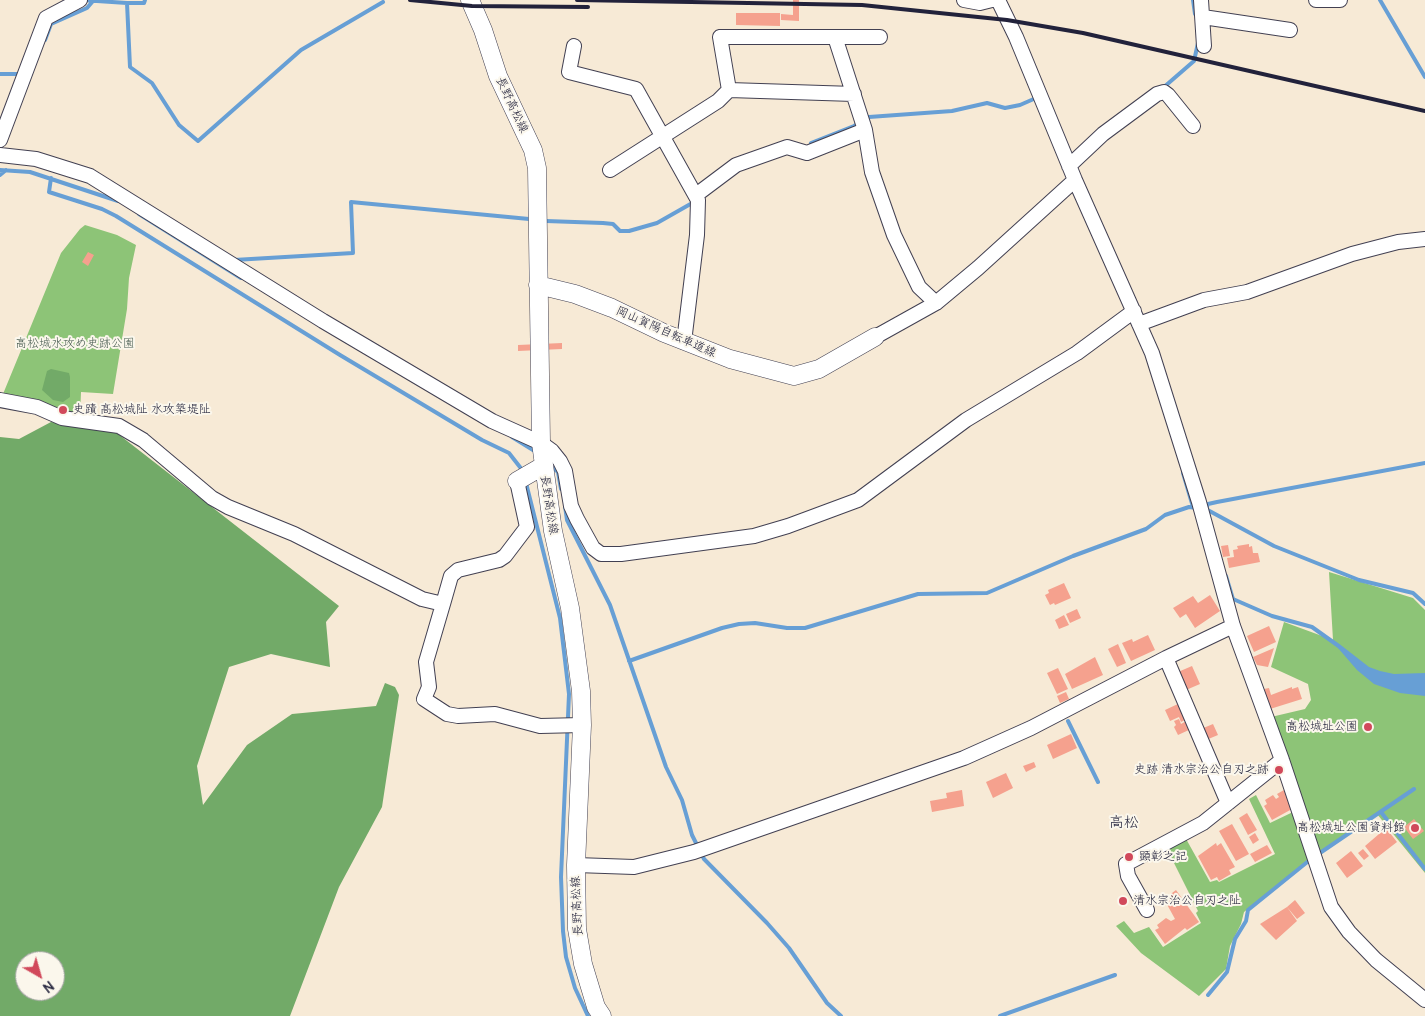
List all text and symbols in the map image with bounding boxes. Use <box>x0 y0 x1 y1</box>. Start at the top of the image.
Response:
street label: 長野高松線 <box>493 75 531 135</box>
street label: 岡山賀陽自転車道線 <box>614 303 718 361</box>
park label: 高松城水攻め史跡公園 <box>15 337 135 351</box>
place label: 史蹟 髙松城阯 水攻築堤阯 <box>73 403 211 417</box>
marker: 史蹟 髙松城阯 水攻築堤阯 <box>57 404 69 416</box>
street label: 長野高松線 <box>537 474 561 536</box>
place label: 高松城址公園 <box>1286 720 1358 734</box>
marker: 高松城址公園 <box>1362 721 1374 733</box>
place label: 史跡 清水宗治公自刃之跡 <box>1134 763 1269 777</box>
marker: 史跡 清水宗治公自刃之跡 <box>1273 764 1285 776</box>
district label: 高松 <box>1109 814 1139 832</box>
place label: 高松城址公園資料館 <box>1297 821 1405 835</box>
marker: 高松城址公園資料館 <box>1409 822 1421 834</box>
place label: 顕彰之記 <box>1139 850 1187 864</box>
marker: 顕彰之記 <box>1123 851 1135 863</box>
street label: 長野高松線 <box>568 876 586 936</box>
place label: 清水宗治公自刃之阯 <box>1133 894 1241 908</box>
marker: 清水宗治公自刃之阯 <box>1117 895 1129 907</box>
north arrow <box>15 951 65 1001</box>
text: N <box>39 977 58 997</box>

